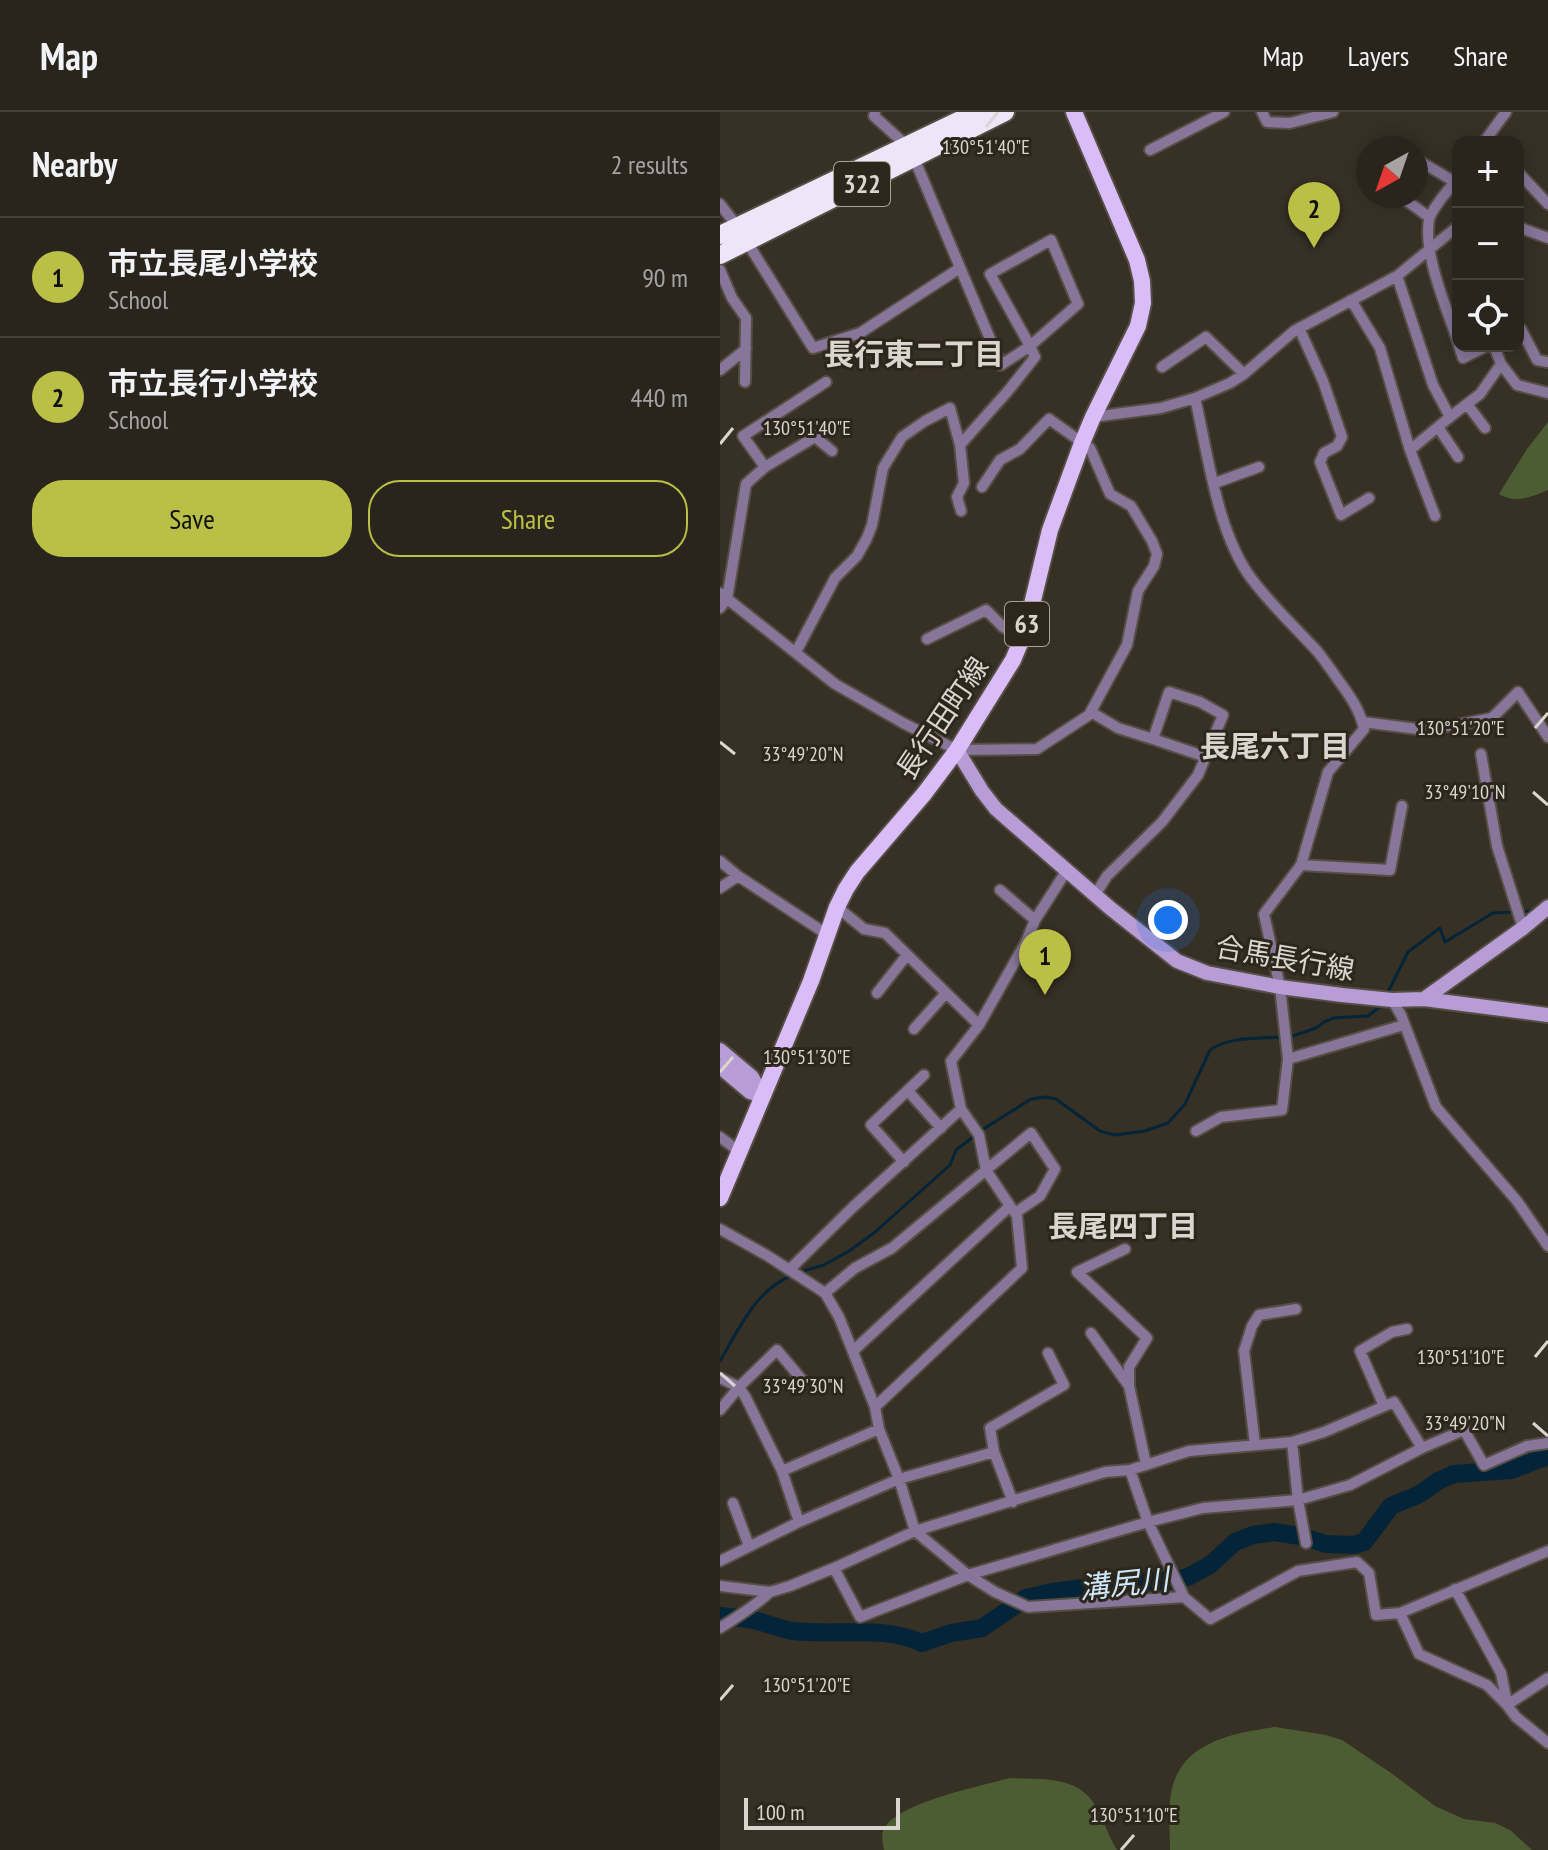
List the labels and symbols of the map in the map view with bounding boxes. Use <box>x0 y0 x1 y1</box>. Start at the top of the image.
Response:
text: 130°51'40"E <box>942 134 1030 160</box>
north arrow <box>1356 136 1428 208</box>
road number: 322 <box>834 162 890 206</box>
pin: 2 <box>1288 182 1340 248</box>
district label: 長行東二丁目 <box>824 334 1004 373</box>
text: 130°51'40"E <box>763 415 851 441</box>
road number: 63 <box>1005 602 1049 646</box>
street label: 長行田町線 <box>887 649 996 786</box>
text: 130°51'20"E <box>1417 715 1505 741</box>
district label: 長尾六丁目 <box>1200 726 1350 765</box>
text: 33°49'20"N <box>763 741 843 767</box>
text: 33°49'10"N <box>1425 779 1505 805</box>
your location <box>1148 900 1188 940</box>
street label: 合馬長行線 <box>1213 927 1357 988</box>
pin: 1 <box>1019 929 1071 995</box>
text: 130°51'30"E <box>763 1044 851 1070</box>
district label: 長尾四丁目 <box>1048 1206 1198 1245</box>
text: 130°51'10"E <box>1417 1344 1505 1370</box>
text: 33°49'30"N <box>763 1373 843 1399</box>
text: 33°49'20"N <box>1425 1410 1505 1436</box>
water label: 溝尻川 <box>1077 1558 1174 1607</box>
text: 130°51'20"E <box>763 1672 851 1698</box>
scale bar <box>744 1794 900 1830</box>
text: 130°51'10"E <box>1090 1802 1178 1828</box>

